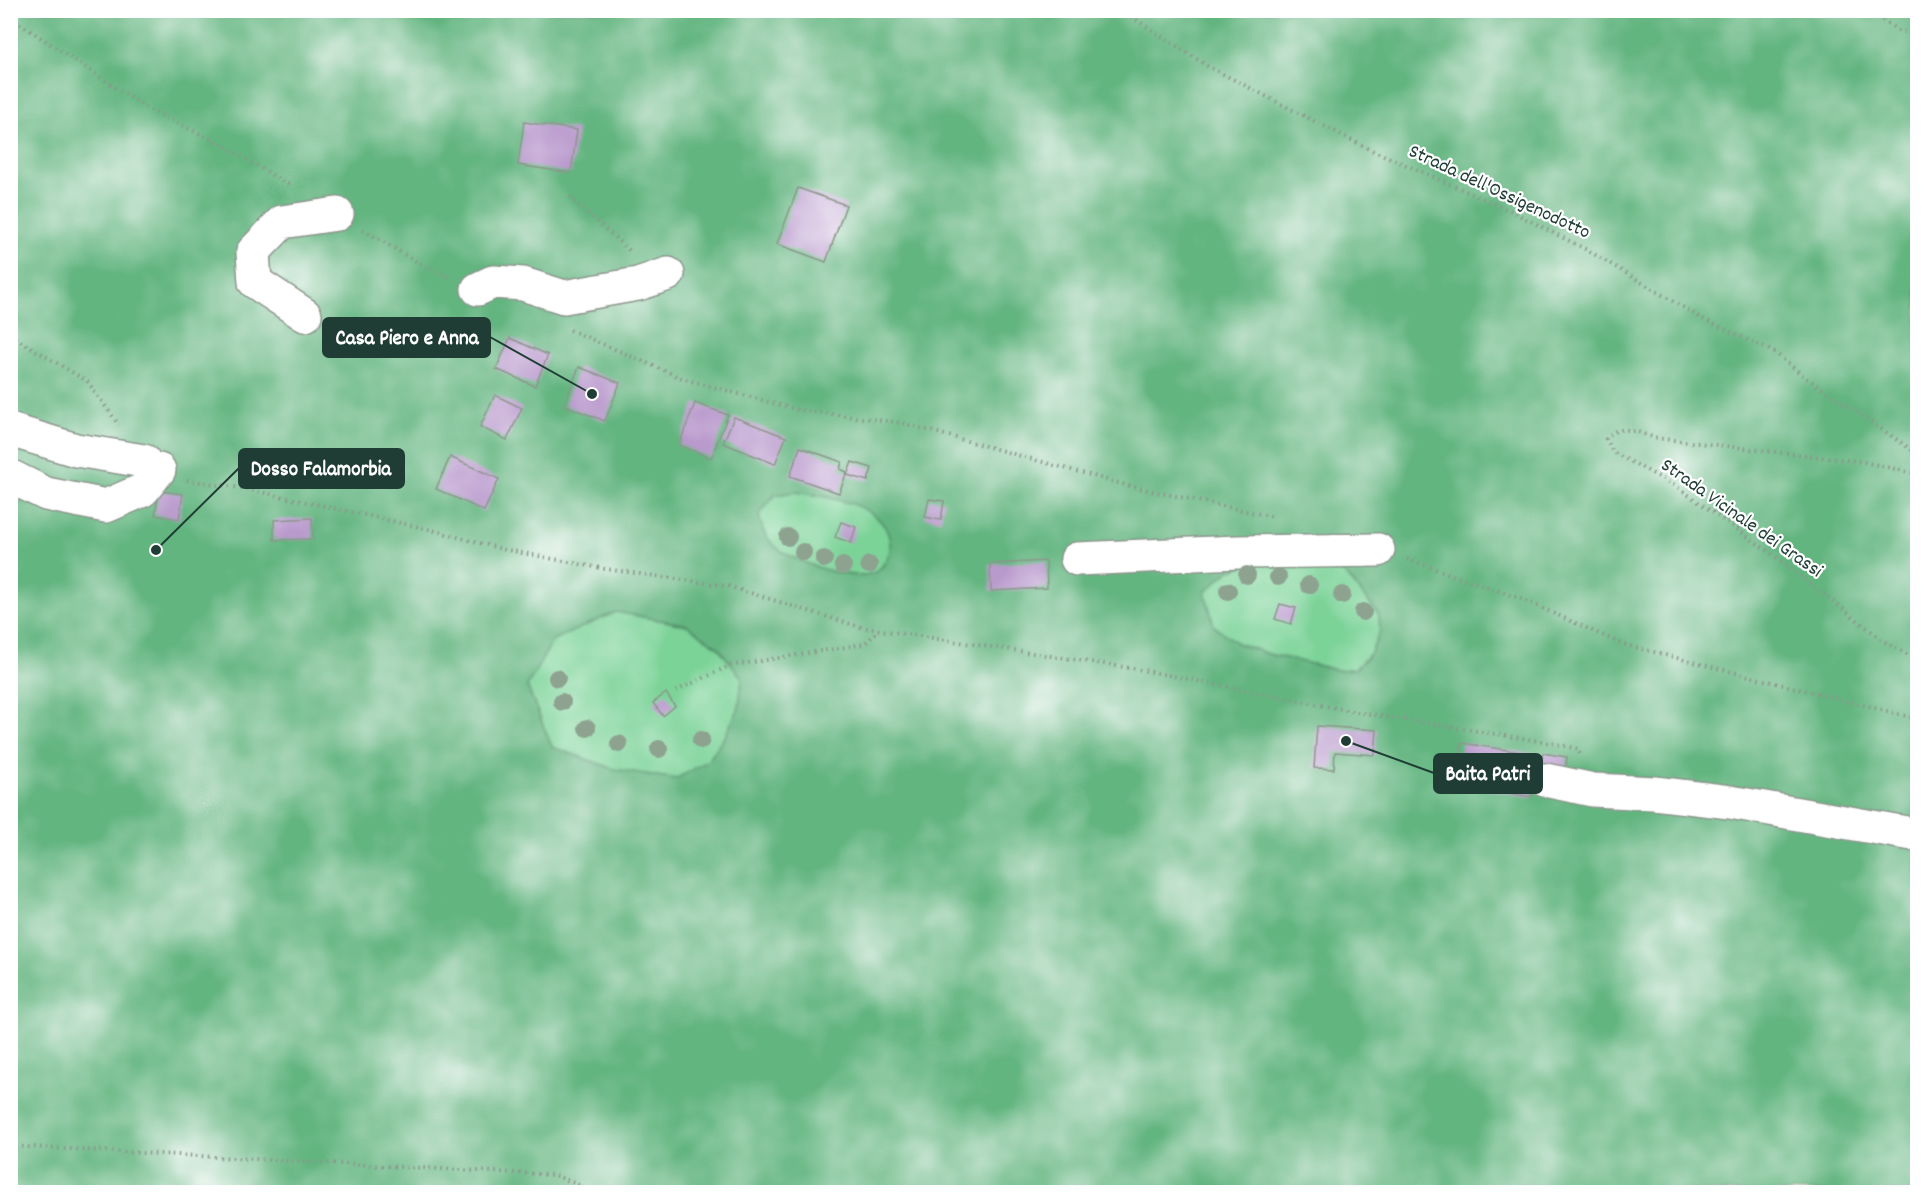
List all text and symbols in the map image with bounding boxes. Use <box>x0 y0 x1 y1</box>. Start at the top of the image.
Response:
street label: Strada dell'Ossigenodotto <box>1404 139 1595 247</box>
callout: Casa Piero e Anna <box>323 318 490 357</box>
text: Casa Piero e Anna <box>335 325 480 355</box>
callout: Dosso Falamorbia <box>239 449 404 488</box>
street label: Strada Vicinale dei Grassi <box>1654 452 1828 586</box>
text: Dosso Falamorbia <box>251 456 392 486</box>
callout: Baita Patri <box>1434 754 1542 793</box>
text: Baita Patri <box>1446 761 1531 791</box>

